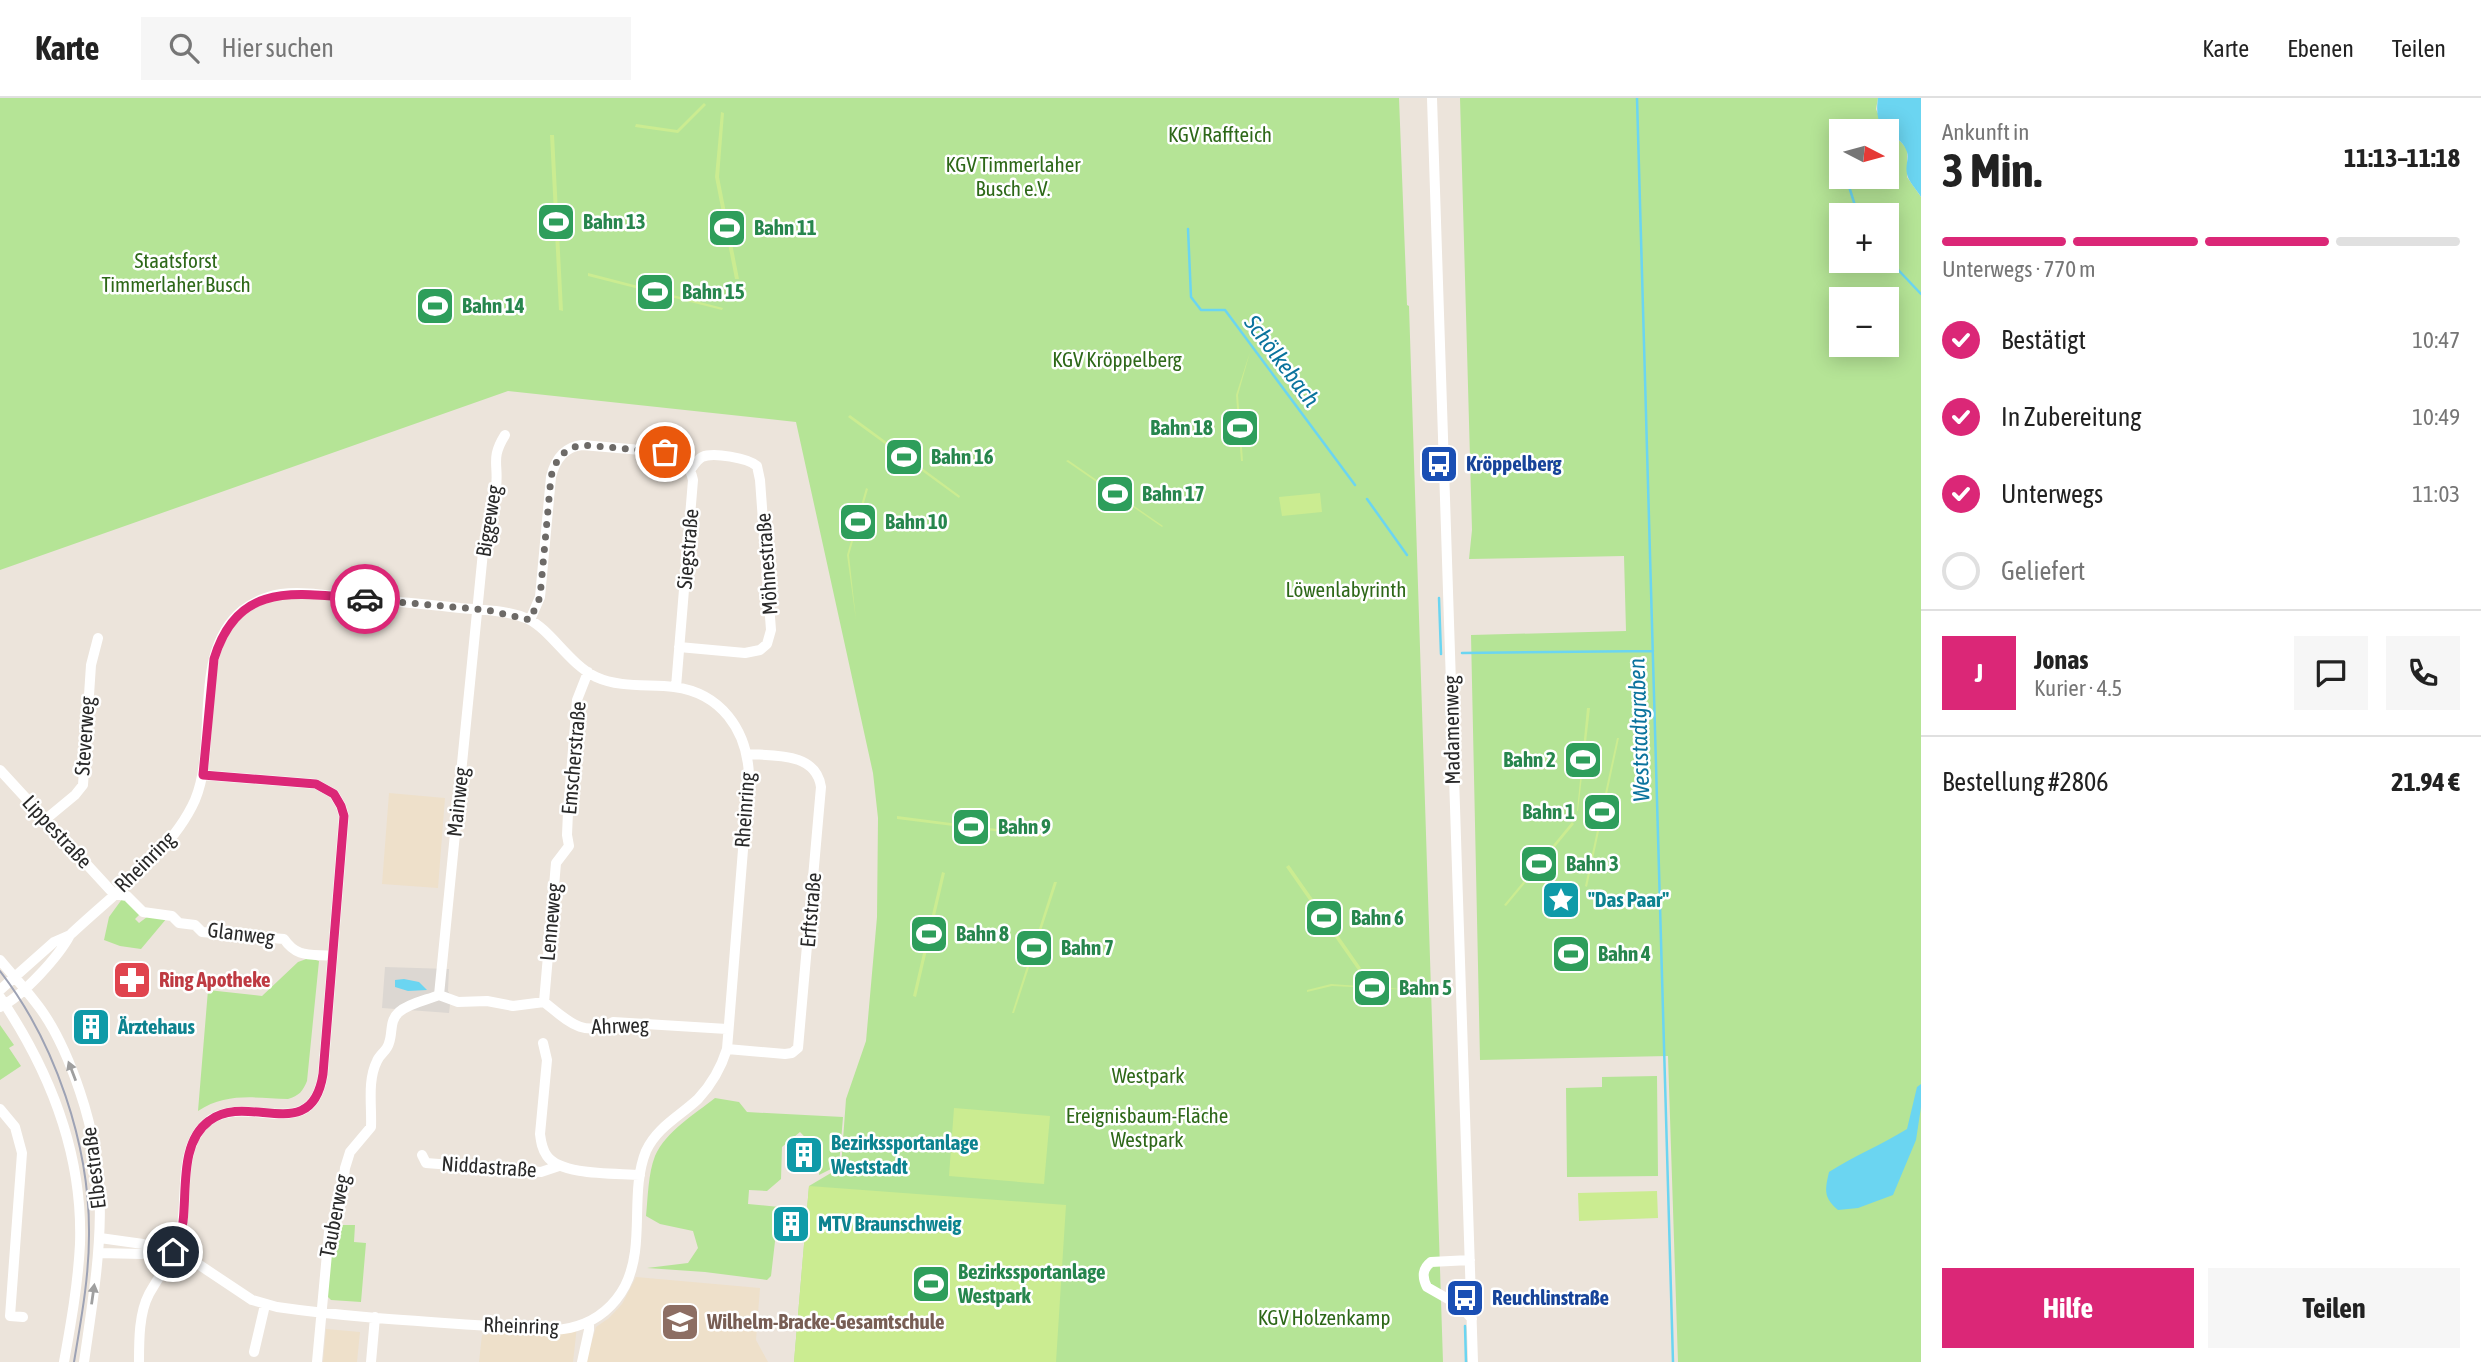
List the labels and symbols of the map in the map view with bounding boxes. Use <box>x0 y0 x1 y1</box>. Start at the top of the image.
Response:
north arrow <box>1829 119 1899 189</box>
park label: KGV Raffteich <box>1168 122 1272 146</box>
park label: KGV Timmerlaher Busch e.V. <box>946 152 1081 200</box>
sports icon: Bahn 13 <box>535 201 577 243</box>
sports icon: Bahn 11 <box>706 207 748 249</box>
place label: Bahn 13 <box>583 209 646 233</box>
place label: Bahn 11 <box>754 215 817 239</box>
park label: Staatsforst Timmerlaher Busch <box>101 248 251 296</box>
sports icon: Bahn 15 <box>634 271 676 313</box>
place label: Bahn 15 <box>682 279 745 303</box>
sports icon: Bahn 14 <box>414 285 456 327</box>
place label: Bahn 14 <box>462 293 525 317</box>
water label: Schölkebach <box>1239 309 1325 412</box>
park label: KGV Kröppelberg <box>1052 347 1182 371</box>
sports icon: Bahn 18 <box>1219 407 1261 449</box>
place label: Bahn 18 <box>1150 415 1213 439</box>
pin <box>635 422 695 482</box>
sports icon: Bahn 16 <box>883 436 925 478</box>
bus stop icon: Kröppelberg <box>1418 443 1460 485</box>
place label: Bahn 16 <box>931 444 994 468</box>
place label: Kröppelberg <box>1466 451 1562 475</box>
sports icon: Bahn 17 <box>1094 473 1136 515</box>
place label: Bahn 17 <box>1142 481 1205 505</box>
street label: Biggeweg <box>471 483 506 558</box>
sports icon: Bahn 10 <box>837 501 879 543</box>
street label: Siegstraße <box>672 508 702 590</box>
place label: Bahn 10 <box>885 509 948 533</box>
street label: Möhnestraße <box>750 512 782 616</box>
courier <box>330 564 400 634</box>
park label: Löwenlabyrinth <box>1285 577 1407 601</box>
water label: Weststadtgraben <box>1623 658 1655 802</box>
street label: Madamenweg <box>1438 675 1464 785</box>
street label: Steverweg <box>69 696 99 776</box>
street label: Emscherstraße <box>556 700 590 816</box>
sports icon: Bahn 2 <box>1562 739 1604 781</box>
place label: Bahn 2 <box>1503 747 1556 771</box>
street label: Mainweg <box>441 766 473 838</box>
street label: Rheinring <box>729 771 759 848</box>
street label: Lippestraße <box>18 790 97 873</box>
sports icon: Bahn 1 <box>1581 791 1623 833</box>
place label: Bahn 1 <box>1522 799 1575 823</box>
sports icon: Bahn 9 <box>950 806 992 848</box>
place label: Bahn 9 <box>998 814 1051 838</box>
street label: Rheinring <box>109 826 179 896</box>
sports icon: Bahn 3 <box>1518 843 1560 885</box>
place label: Bahn 3 <box>1566 851 1619 875</box>
street label: Erftstraße <box>795 871 825 948</box>
place icon: "Das Paar" <box>1540 879 1582 921</box>
street label: Lenneweg <box>535 882 565 962</box>
place label: "Das Paar" <box>1588 887 1669 911</box>
sports icon: Bahn 6 <box>1303 897 1345 939</box>
place label: Bahn 6 <box>1351 905 1404 929</box>
sports icon: Bahn 8 <box>908 913 950 955</box>
street label: Glanweg <box>206 917 276 949</box>
place label: Bahn 8 <box>956 921 1009 945</box>
sports icon: Bahn 7 <box>1013 927 1055 969</box>
sports icon: Bahn 4 <box>1550 933 1592 975</box>
place label: Bahn 7 <box>1061 935 1114 959</box>
place label: Bahn 4 <box>1598 941 1651 965</box>
pharmacy icon: Ring Apotheke <box>111 959 153 1001</box>
place label: Ring Apotheke <box>159 967 271 991</box>
sports icon: Bahn 5 <box>1351 967 1393 1009</box>
place label: Bahn 5 <box>1399 975 1452 999</box>
building icon: Ärztehaus <box>70 1006 112 1048</box>
street label: Ahrweg <box>591 1012 649 1038</box>
place label: Ärztehaus <box>117 1014 196 1038</box>
one-way arrow <box>67 1061 78 1082</box>
park label: Westpark <box>1112 1063 1184 1087</box>
park label: Ereignisbaum-Fläche Westpark <box>1066 1103 1228 1151</box>
street label: Elbestraße <box>76 1126 110 1210</box>
place label: Bezirkssportanlage Weststadt <box>830 1130 978 1178</box>
building icon: Bezirkssportanlage Weststadt <box>783 1134 825 1176</box>
street label: Niddastraße <box>441 1151 537 1181</box>
street label: Tauberweg <box>314 1172 354 1259</box>
building icon: MTV Braunschweig <box>770 1203 812 1245</box>
place label: MTV Braunschweig <box>818 1211 962 1235</box>
pin <box>143 1222 203 1282</box>
place label: Bezirkssportanlage Westpark <box>957 1259 1105 1307</box>
sports icon: Bezirkssportanlage Westpark <box>910 1263 952 1305</box>
bus stop icon: Reuchlinstraße <box>1444 1277 1486 1319</box>
one-way arrow <box>88 1283 99 1305</box>
place label: Reuchlinstraße <box>1492 1285 1609 1309</box>
school or university icon: Wilhelm-Bracke-Gesamtschule <box>659 1301 701 1343</box>
park label: KGV Holzenkamp <box>1258 1305 1390 1329</box>
place label: Wilhelm-Bracke-Gesamtschule <box>706 1309 945 1333</box>
street label: Rheinring <box>483 1312 559 1338</box>

